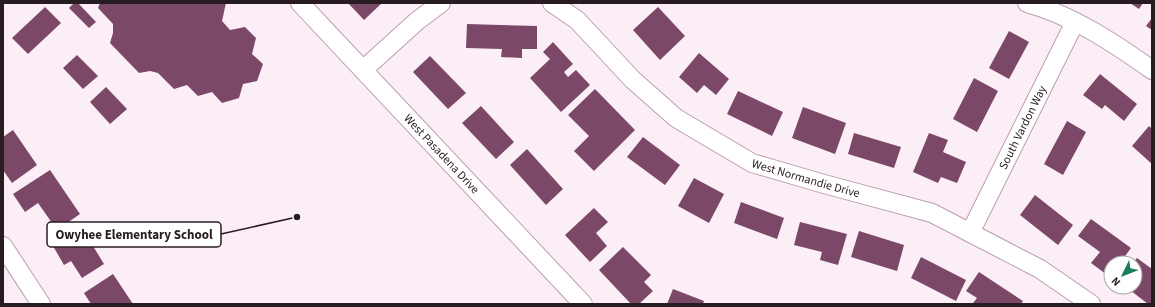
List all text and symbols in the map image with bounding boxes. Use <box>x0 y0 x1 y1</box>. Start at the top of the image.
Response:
street label: South Vardon Way <box>995 82 1051 172</box>
street label: West Pasadena Drive <box>400 110 484 197</box>
street label: West Normandie Drive <box>750 155 862 202</box>
callout: Owyhee Elementary School <box>47 222 221 247</box>
text: Owyhee Elementary School <box>55 226 213 244</box>
north arrow <box>1103 255 1143 295</box>
text: N <box>1108 274 1124 289</box>

